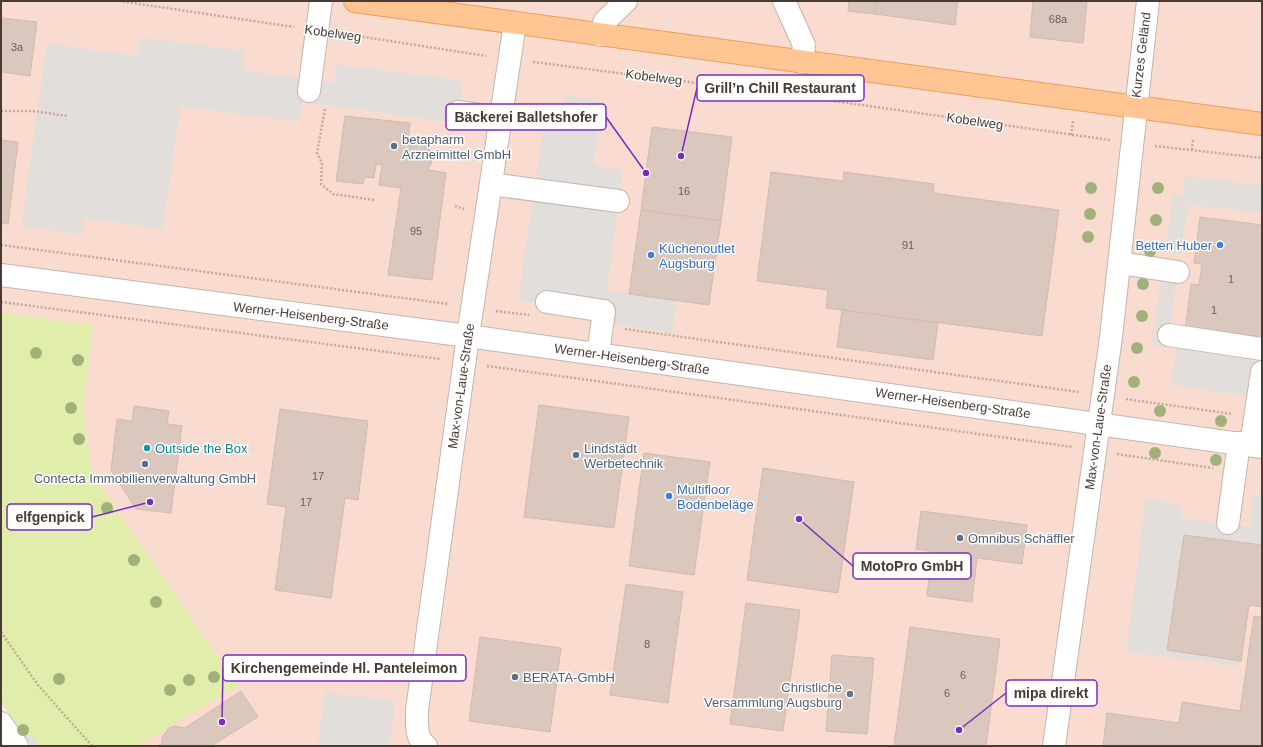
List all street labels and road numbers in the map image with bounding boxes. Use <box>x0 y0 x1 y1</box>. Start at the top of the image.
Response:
street label: Kurzes Geländ <box>1128 11 1154 99</box>
street label: Kobelweg <box>304 22 362 44</box>
street label: Kobelweg <box>625 66 683 88</box>
street label: Kobelweg <box>946 110 1004 132</box>
street label: Werner-Heisenberg-Straße <box>232 299 390 333</box>
street label: Max-von-Laue-Straße <box>445 322 477 450</box>
street label: Werner-Heisenberg-Straße <box>553 341 711 377</box>
street label: Max-von-Laue-Straße <box>1082 363 1114 491</box>
street label: Werner-Heisenberg-Straße <box>874 385 1032 421</box>

